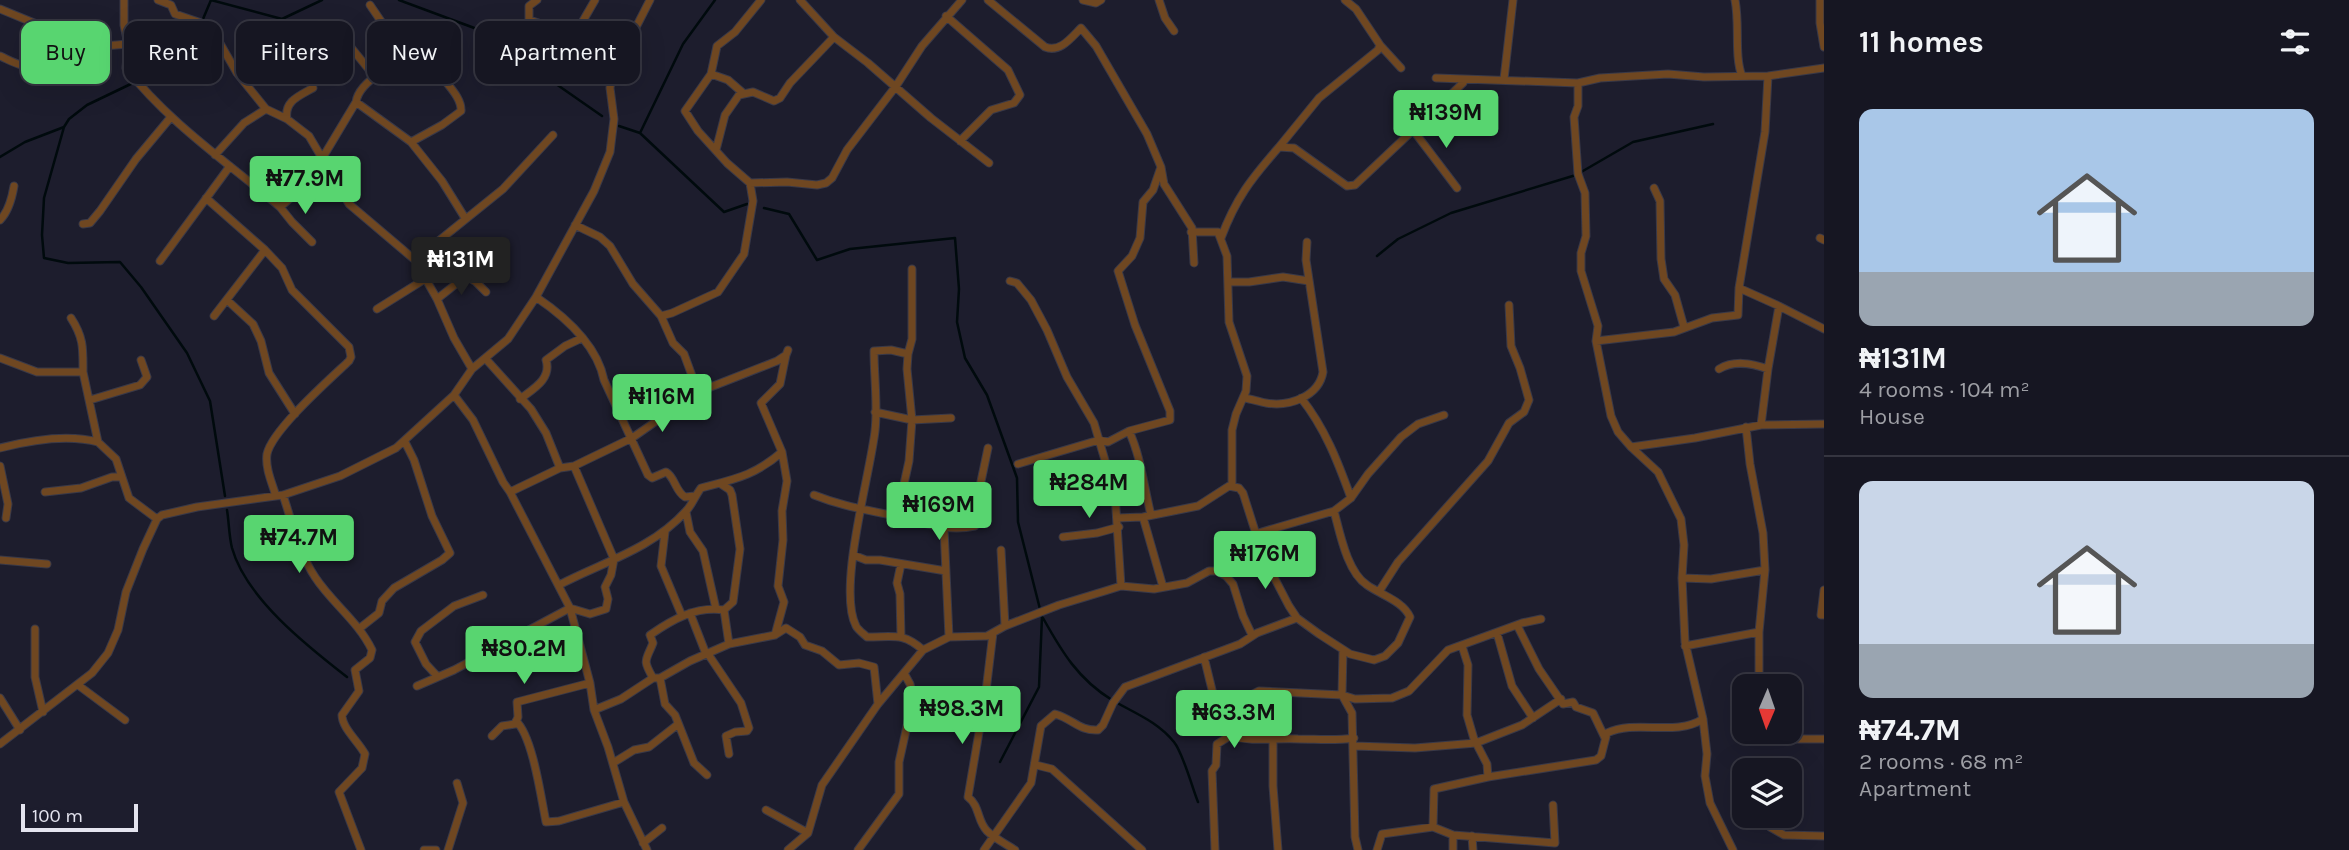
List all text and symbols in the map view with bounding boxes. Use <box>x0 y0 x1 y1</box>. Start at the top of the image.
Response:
chip: Buy <box>21 21 110 84</box>
chip: Rent <box>124 21 222 84</box>
chip: Filters <box>236 21 353 84</box>
chip: New <box>367 21 461 84</box>
chip: Apartment <box>475 21 640 84</box>
icon: filters <box>2276 23 2314 61</box>
text: 11 homes <box>1859 24 1984 60</box>
pin: ₦139M <box>1397 90 1495 150</box>
text: ₦139M <box>1409 99 1483 126</box>
icon: home <box>2024 155 2150 281</box>
pin: ₦77.9M <box>248 156 362 216</box>
text: ₦77.9M <box>266 165 344 192</box>
pin: ₦131M <box>412 238 510 297</box>
text: ₦131M <box>427 246 495 273</box>
text: ₦131M <box>1859 340 1947 376</box>
pin: ₦116M <box>613 374 711 434</box>
text: 4 rooms · 104 m² <box>1859 376 2030 403</box>
text: ₦116M <box>628 383 696 410</box>
text: House <box>1859 403 1925 430</box>
pin: ₦284M <box>1040 461 1138 520</box>
text: ₦284M <box>1049 469 1129 496</box>
pin: ₦169M <box>890 482 988 542</box>
text: ₦169M <box>903 491 975 518</box>
pin: ₦74.7M <box>242 516 356 575</box>
text: ₦74.7M <box>260 524 338 551</box>
icon: home <box>2024 527 2150 653</box>
pin: ₦176M <box>1216 532 1314 591</box>
text: ₦176M <box>1230 540 1300 567</box>
pin: ₦80.2M <box>467 626 581 686</box>
text: ₦80.2M <box>482 635 567 662</box>
north arrow <box>1732 674 1802 744</box>
map controls <box>1732 674 1802 828</box>
pin: ₦98.3M <box>905 686 1019 746</box>
pin: ₦63.3M <box>1177 690 1291 750</box>
text: ₦98.3M <box>920 695 1004 722</box>
text: ₦63.3M <box>1192 699 1276 726</box>
text: ₦74.7M <box>1859 712 1961 748</box>
text: 2 rooms · 68 m² <box>1859 748 2023 775</box>
button: layers <box>1732 758 1802 828</box>
text: Apartment <box>1859 775 1971 802</box>
scale bar <box>21 801 138 833</box>
text: 100 m <box>32 805 83 827</box>

